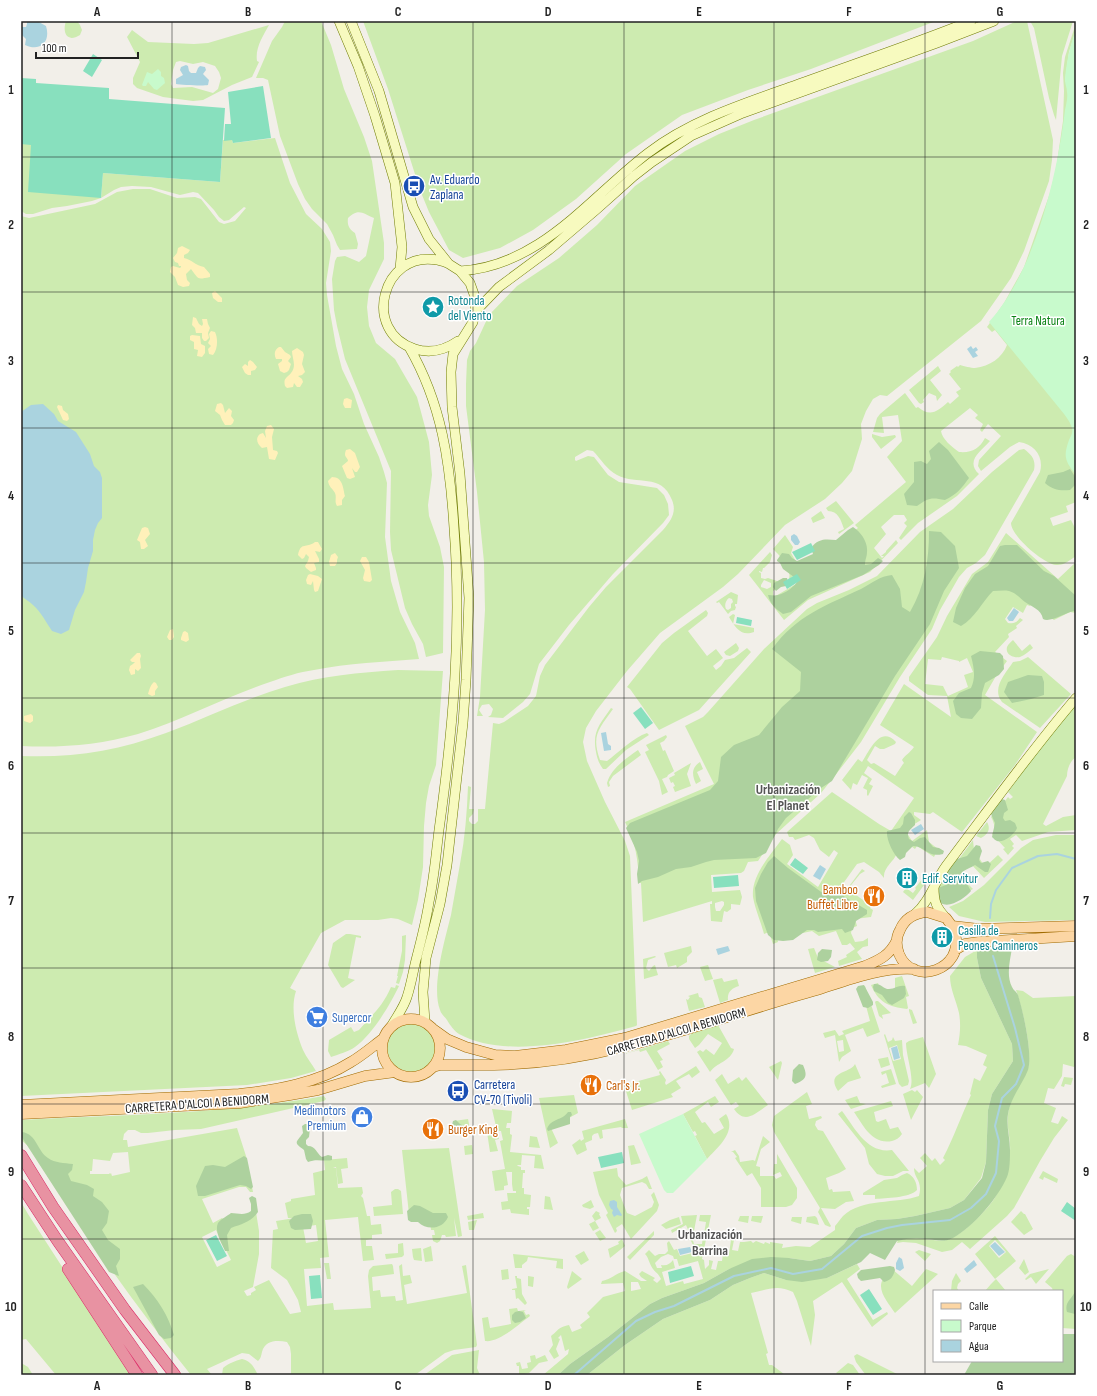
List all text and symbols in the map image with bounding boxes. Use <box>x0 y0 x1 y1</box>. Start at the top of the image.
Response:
text: A <box>93 4 101 20</box>
text: B <box>245 4 251 20</box>
text: C <box>395 4 402 20</box>
text: D <box>545 4 552 20</box>
text: E <box>696 4 702 20</box>
text: F <box>846 4 852 20</box>
text: G <box>997 4 1004 20</box>
scale bar <box>36 34 138 60</box>
text: 100 m <box>42 41 67 56</box>
text: 1 <box>8 82 14 98</box>
text: 1 <box>1083 82 1089 98</box>
place label: Av. Eduardo Zaplana <box>429 172 480 203</box>
bus stop icon: Av. Eduardo Zaplana <box>401 173 427 199</box>
text: 2 <box>8 217 14 233</box>
text: 2 <box>1083 217 1089 233</box>
place label: Rotonda del Viento <box>448 293 492 324</box>
place icon: Rotonda del Viento <box>420 294 446 320</box>
park label: Terra Natura <box>1011 313 1065 329</box>
text: 3 <box>8 353 14 369</box>
text: 3 <box>1083 353 1089 369</box>
text: 4 <box>8 488 14 504</box>
text: 4 <box>1083 488 1089 504</box>
text: 5 <box>8 623 14 639</box>
text: 5 <box>1083 623 1089 639</box>
text: 6 <box>8 758 14 774</box>
text: 6 <box>1083 758 1089 774</box>
district label: Urbanización El Planet <box>756 781 820 814</box>
building icon: Edif. Servitur <box>894 865 920 891</box>
place label: Edif. Servitur <box>922 871 978 887</box>
place label: Bamboo Buffet Libre <box>807 882 858 913</box>
restaurant icon: Bamboo Buffet Libre <box>861 883 887 909</box>
text: 7 <box>8 893 14 909</box>
text: 7 <box>1083 893 1089 909</box>
place label: Casilla de Peones Camineros <box>958 923 1038 954</box>
building icon: Casilla de Peones Camineros <box>929 924 955 950</box>
supermarket icon: Supercor <box>304 1004 330 1030</box>
street label: CARRETERA D'ALCOI A BENIDORM <box>605 1004 748 1059</box>
place label: Supercor <box>332 1010 372 1026</box>
text: 8 <box>8 1029 14 1045</box>
text: 8 <box>1083 1029 1089 1045</box>
restaurant icon: Carl's Jr. <box>578 1072 604 1098</box>
place label: Carretera CV-70 (Tivoli) <box>474 1077 532 1108</box>
bus stop icon: Carretera CV-70 (Tivoli) <box>445 1078 471 1104</box>
place label: Carl's Jr. <box>606 1078 640 1094</box>
street label: CARRETERA D'ALCOI A BENIDORM <box>125 1091 270 1117</box>
place label: Medimotors Premium <box>294 1103 346 1134</box>
shop icon: Medimotors Premium <box>349 1104 375 1130</box>
restaurant icon: Burger King <box>420 1116 446 1142</box>
place label: Burger King <box>448 1122 498 1138</box>
text: 9 <box>8 1164 14 1180</box>
text: 9 <box>1083 1164 1089 1180</box>
district label: Urbanización Barrina <box>678 1226 742 1259</box>
legend <box>933 1290 1063 1362</box>
text: 10 <box>5 1299 17 1315</box>
text: Calle <box>969 1299 989 1314</box>
text: 10 <box>1080 1299 1092 1315</box>
text: Parque <box>969 1319 997 1334</box>
text: Agua <box>968 1339 989 1354</box>
text: A <box>93 1378 101 1394</box>
text: B <box>245 1378 251 1394</box>
text: C <box>395 1378 402 1394</box>
text: D <box>545 1378 552 1394</box>
text: E <box>696 1378 702 1394</box>
text: F <box>846 1378 852 1394</box>
text: G <box>997 1378 1004 1394</box>

